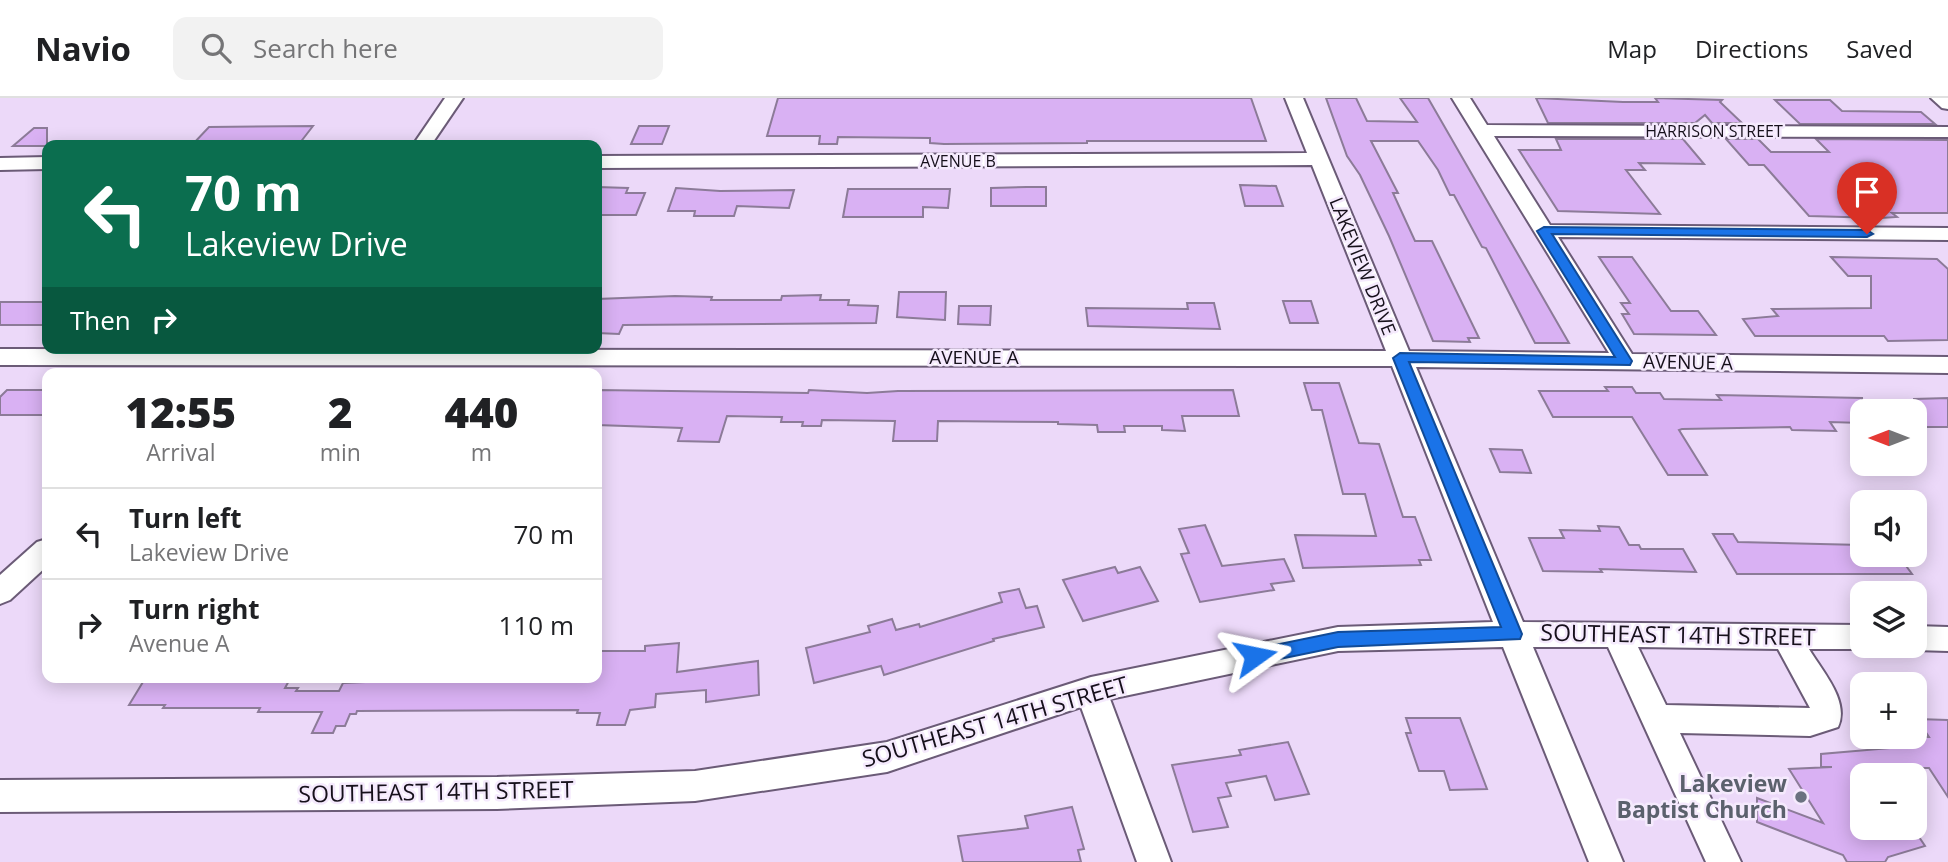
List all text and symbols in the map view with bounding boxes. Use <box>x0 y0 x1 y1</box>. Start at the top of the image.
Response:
search box <box>173 17 663 80</box>
text: Navio <box>35 26 131 71</box>
icon: search <box>197 29 235 67</box>
text: Search here <box>253 30 398 66</box>
text: Map <box>1607 32 1657 65</box>
text: Directions <box>1695 32 1808 65</box>
text: Saved <box>1846 32 1913 65</box>
street label: HARRISON STREET <box>1645 120 1783 142</box>
street label: AVENUE B <box>920 150 996 172</box>
text: 70 m <box>185 159 302 225</box>
pin <box>1837 162 1897 234</box>
icon: left <box>70 168 161 259</box>
icon: arrive <box>1848 173 1886 211</box>
street label: LAKEVIEW DRIVE <box>1324 193 1402 339</box>
text: Lakeview Drive <box>185 222 408 265</box>
icon: right <box>145 301 183 339</box>
text: Then <box>70 302 131 338</box>
street label: AVENUE A <box>929 344 1019 370</box>
street label: AVENUE A <box>1643 348 1733 376</box>
text: 12:55 <box>126 383 236 440</box>
text: 2 <box>328 383 353 440</box>
text: 440 <box>445 383 518 440</box>
north arrow <box>1850 399 1927 476</box>
map controls <box>1850 399 1927 840</box>
text: Arrival <box>146 436 216 468</box>
text: min <box>320 436 361 468</box>
text: m <box>471 436 492 468</box>
button: sound <box>1850 490 1927 567</box>
text: Turn left <box>129 500 241 536</box>
icon: left <box>70 515 108 553</box>
text: 70 m <box>513 516 574 552</box>
text: Lakeview Drive <box>129 536 289 568</box>
button: layers <box>1850 581 1927 658</box>
text: Turn right <box>129 591 260 627</box>
icon: right <box>70 606 108 644</box>
text: 110 m <box>499 607 574 643</box>
street label: SOUTHEAST 14TH STREET <box>1540 616 1816 652</box>
position arrow <box>1218 619 1292 693</box>
text: Avenue A <box>129 627 230 659</box>
street label: SOUTHEAST 14TH STREET <box>858 668 1132 774</box>
button: + <box>1850 672 1927 749</box>
button: − <box>1850 763 1927 840</box>
place label: Lakeview Baptist Church <box>1616 767 1787 825</box>
street label: SOUTHEAST 14TH STREET <box>298 773 574 809</box>
marker: Lakeview Baptist Church <box>1793 789 1809 805</box>

